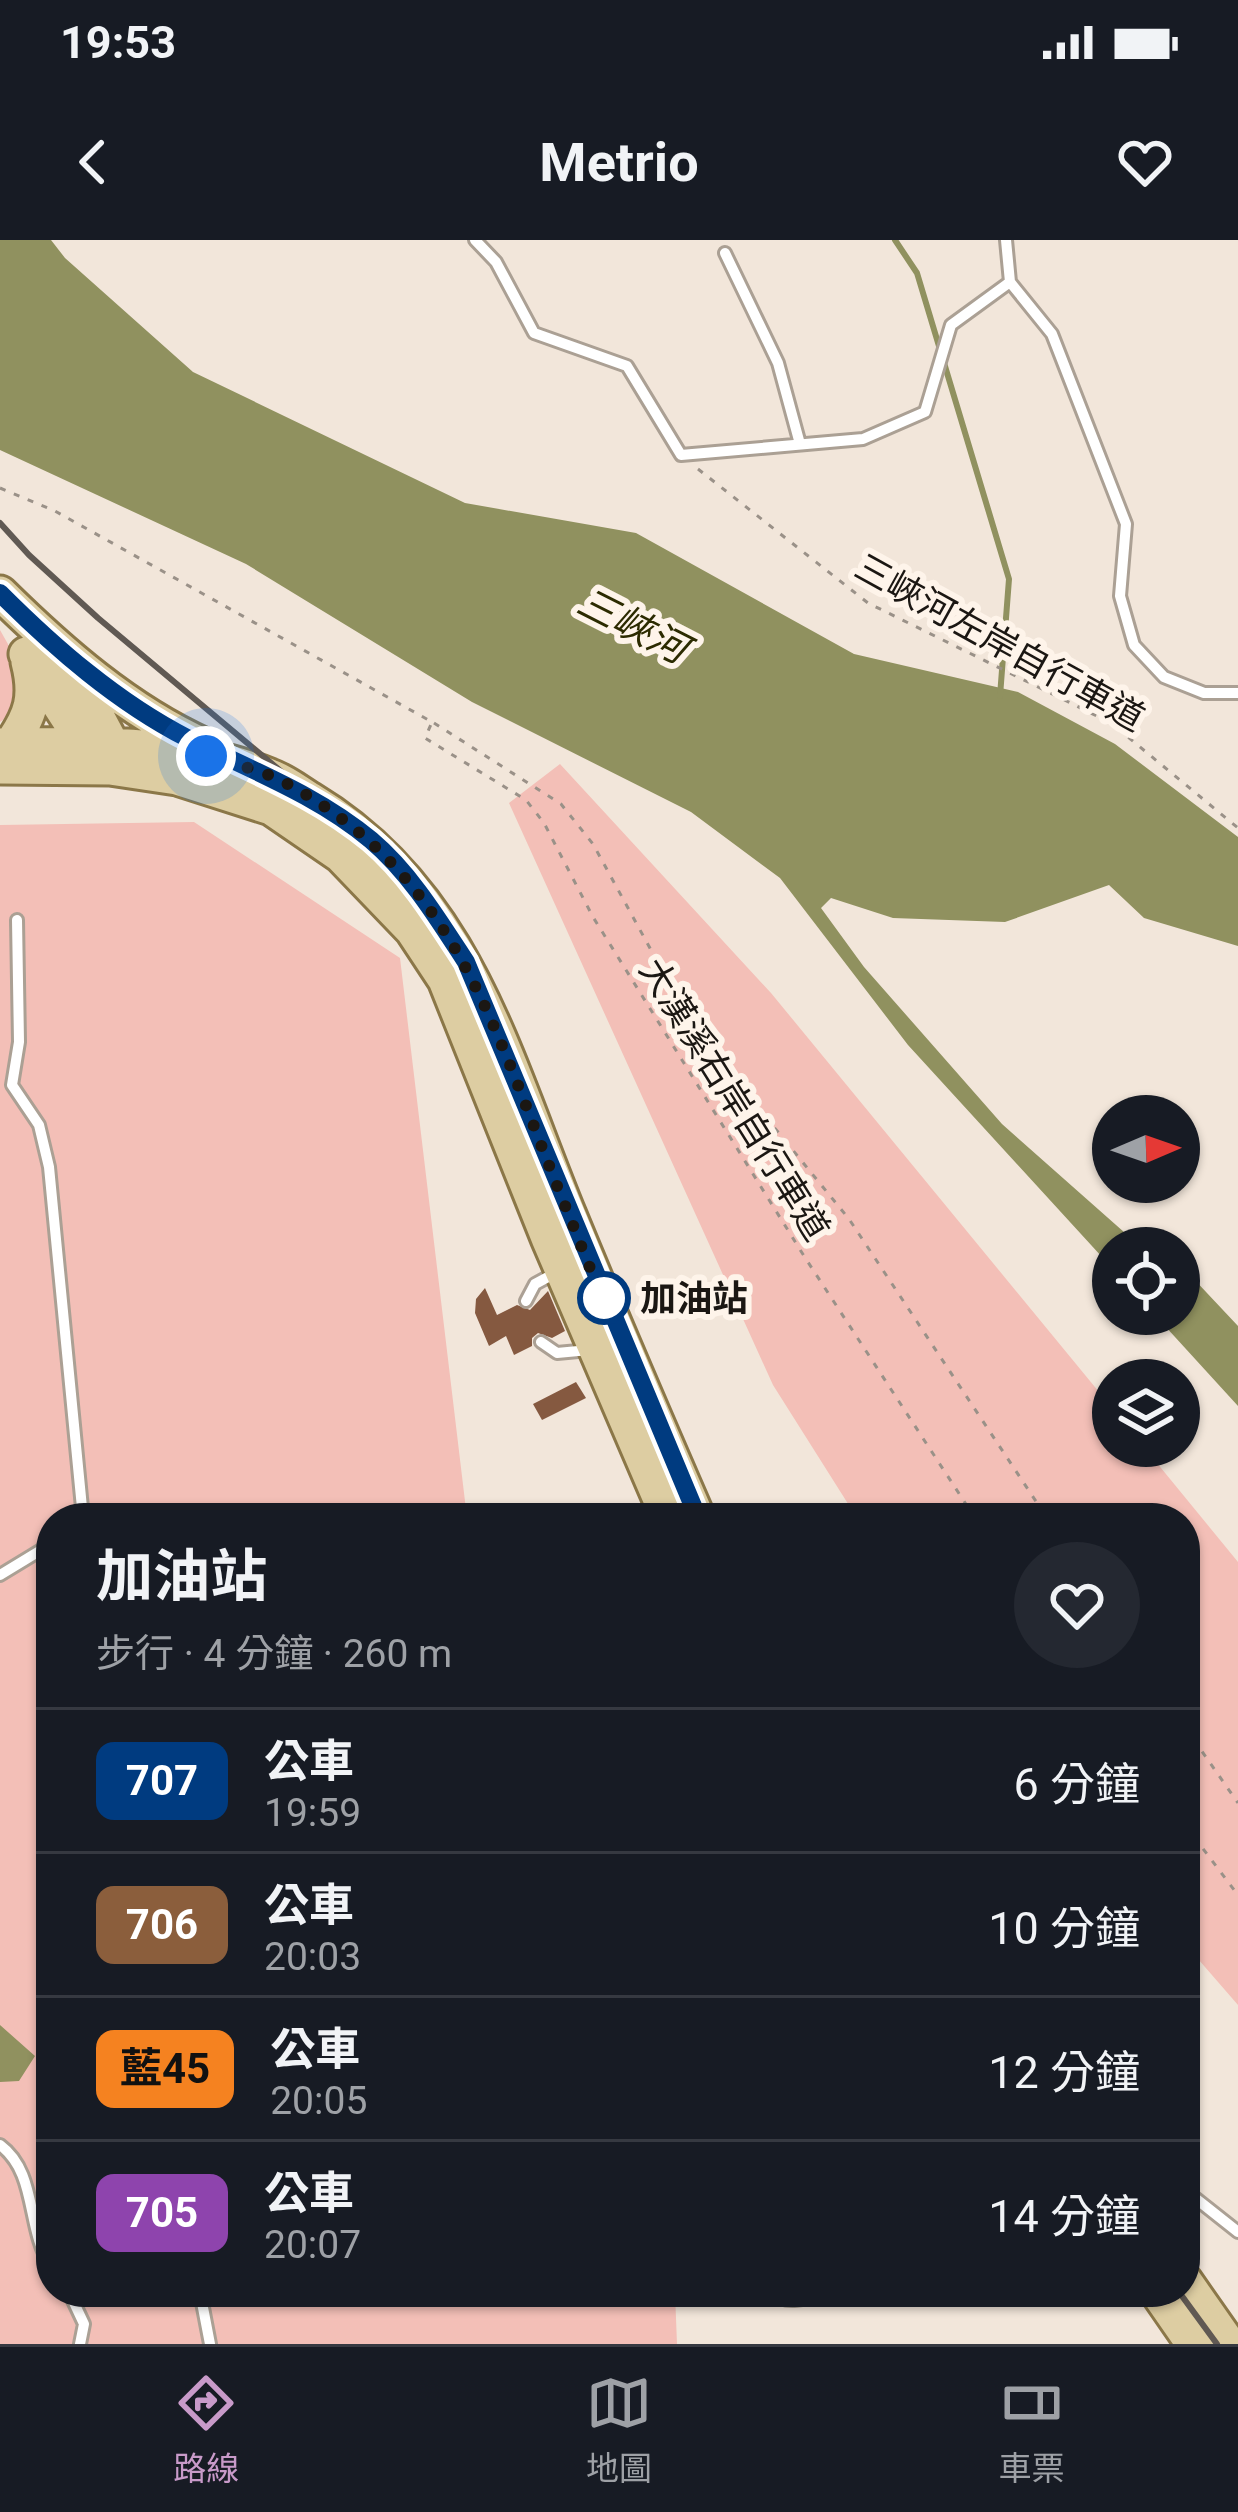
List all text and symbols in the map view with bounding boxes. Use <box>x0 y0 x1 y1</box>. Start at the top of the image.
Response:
text: 19:53 <box>60 16 176 69</box>
icon: back <box>60 129 126 195</box>
icon: heart <box>1112 129 1178 195</box>
text: Metrio <box>539 131 699 194</box>
street label: 三峽河左岸自行車道 <box>848 546 1151 740</box>
water label: 三峽河 <box>570 579 701 676</box>
your location <box>176 726 236 786</box>
street label: 大漢溪右岸自行車道 <box>630 951 838 1248</box>
north arrow <box>1092 1095 1200 1203</box>
map controls <box>1092 1095 1200 1467</box>
button: locate <box>1092 1227 1200 1335</box>
marker: 加油站 <box>579 1273 629 1323</box>
place label: 加油站 <box>640 1278 748 1320</box>
button: layers <box>1092 1359 1200 1467</box>
button: heart <box>1014 1542 1140 1668</box>
text: 加油站 <box>96 1543 267 1610</box>
text: 步行 · 4 分鐘 · 260 m <box>96 1631 452 1677</box>
text: 公車 <box>264 1735 354 1788</box>
text: 707 <box>126 1756 198 1805</box>
text: 6 分鐘 <box>1014 1758 1140 1811</box>
text: 19:59 <box>264 1790 361 1836</box>
text: 公車 <box>264 1879 354 1932</box>
text: 706 <box>126 1900 198 1949</box>
text: 10 分鐘 <box>988 1902 1140 1955</box>
text: 20:03 <box>264 1934 361 1980</box>
text: 公車 <box>270 2023 360 2076</box>
text: 藍45 <box>120 2044 210 2093</box>
text: 12 分鐘 <box>988 2046 1140 2099</box>
text: 20:05 <box>270 2078 367 2124</box>
text: 公車 <box>264 2167 354 2220</box>
text: 705 <box>126 2188 198 2237</box>
text: 14 分鐘 <box>988 2190 1140 2243</box>
text: 20:07 <box>264 2222 361 2268</box>
tab: 路線 <box>173 2370 239 2490</box>
tab: 地圖 <box>586 2370 652 2490</box>
tab: 車票 <box>999 2370 1065 2490</box>

